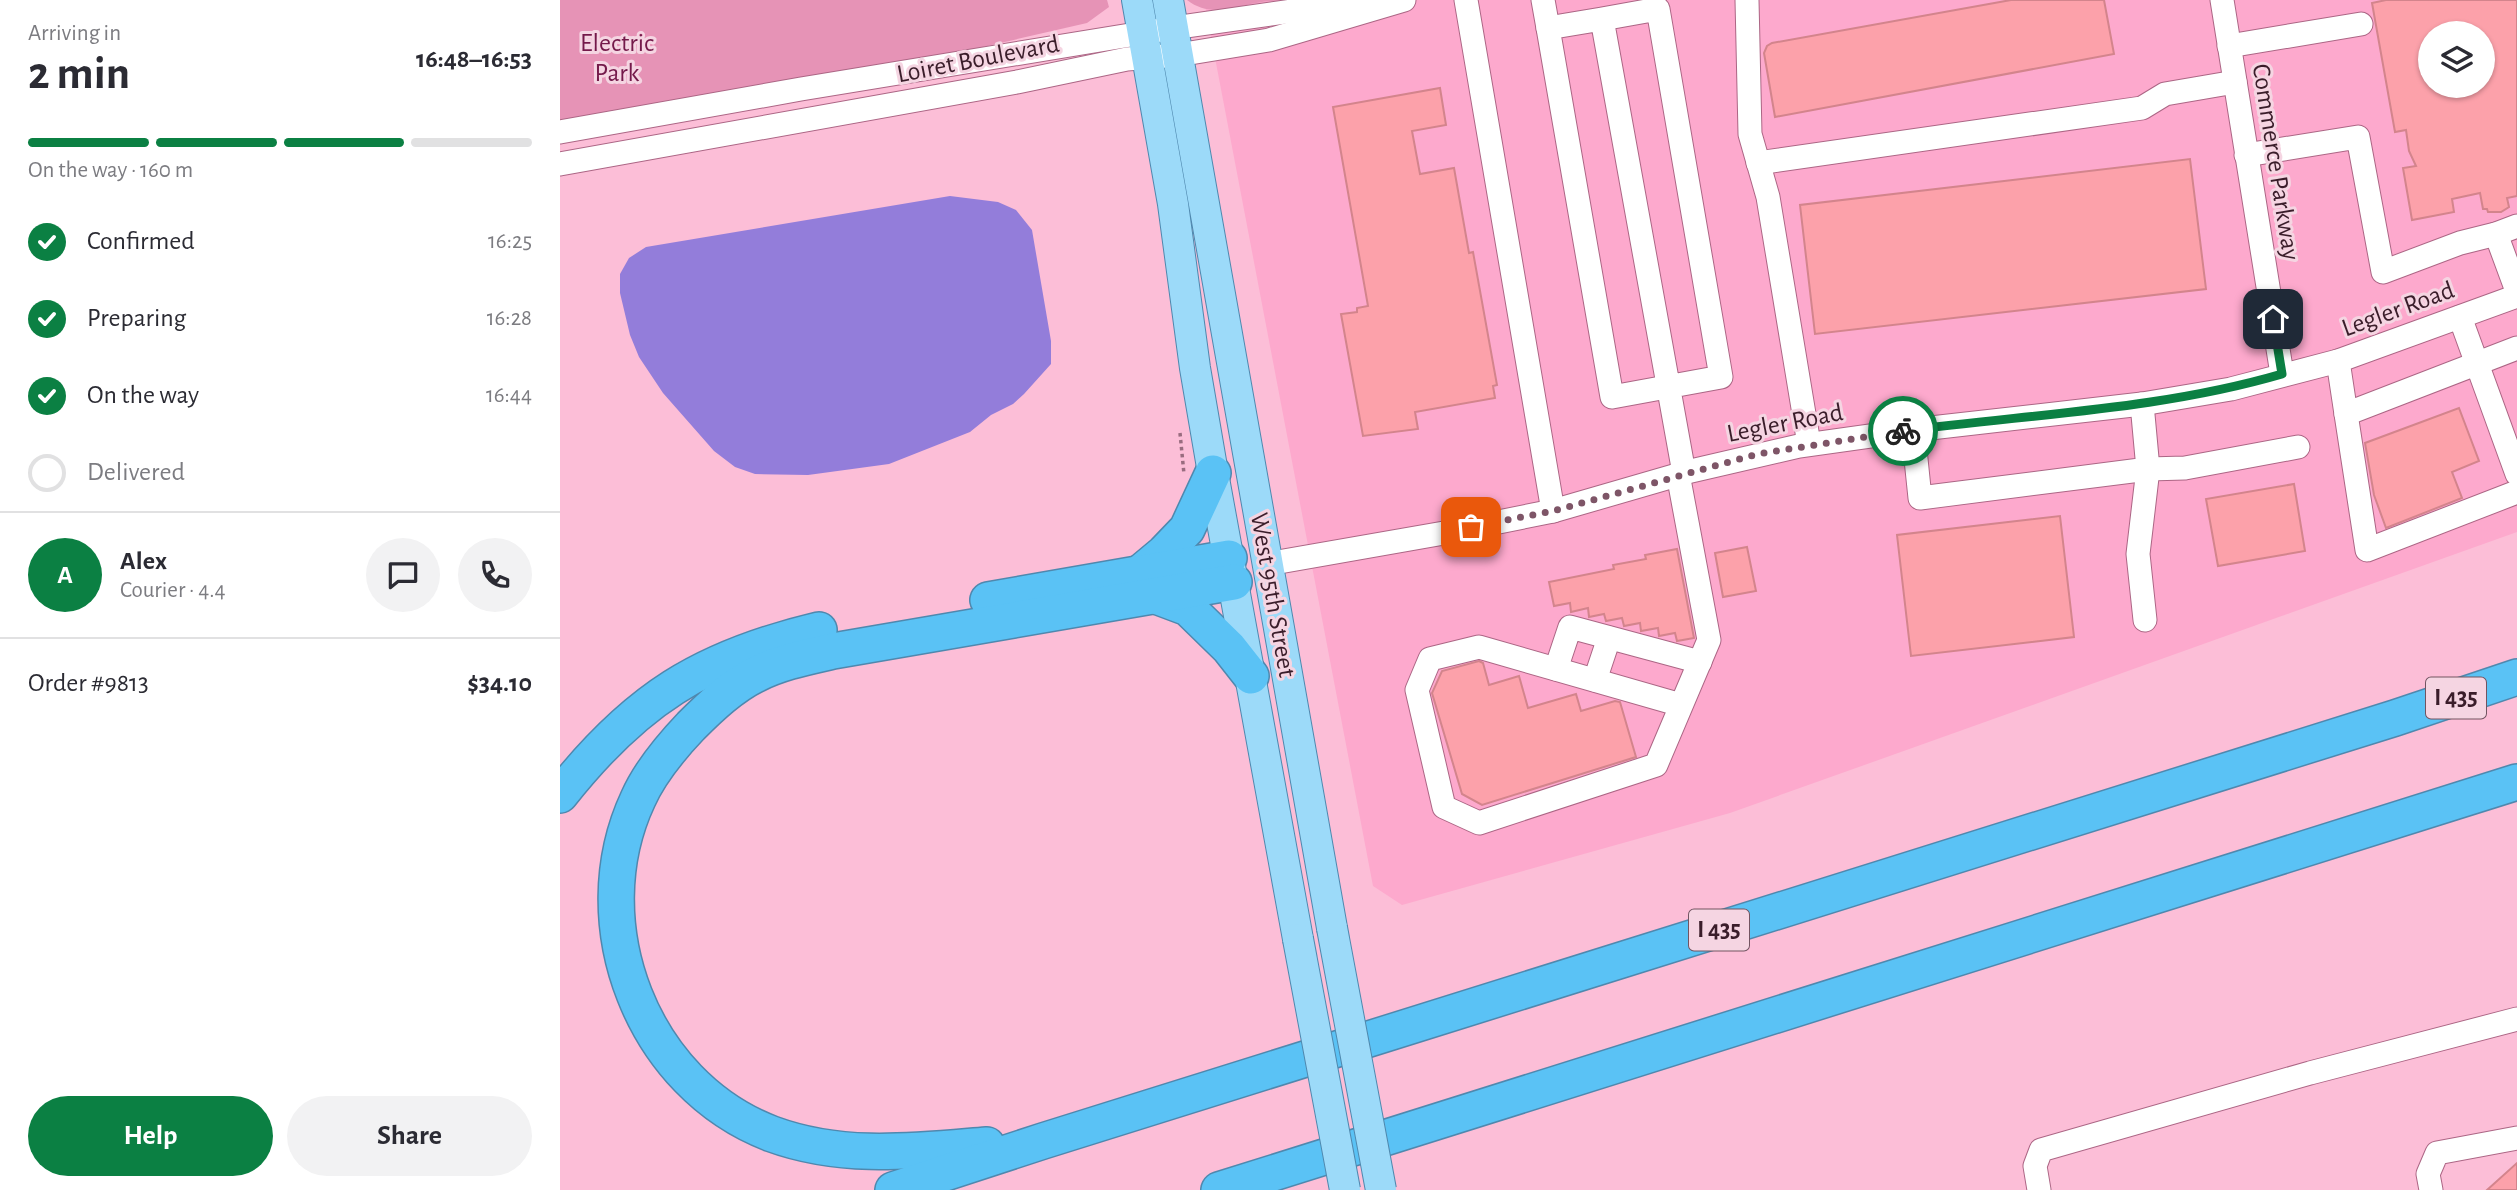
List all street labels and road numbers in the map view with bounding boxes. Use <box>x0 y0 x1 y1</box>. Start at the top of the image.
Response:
street label: Loiret Boulevard <box>895 31 1061 87</box>
street label: Commerce Parkway <box>2248 62 2304 262</box>
street label: Legler Road <box>2338 277 2458 341</box>
street label: Legler Road <box>1725 399 1845 447</box>
street label: West 95th Street <box>1246 511 1300 679</box>
road number: I 435 <box>2426 678 2486 718</box>
road number: I 435 <box>1689 910 1749 950</box>

